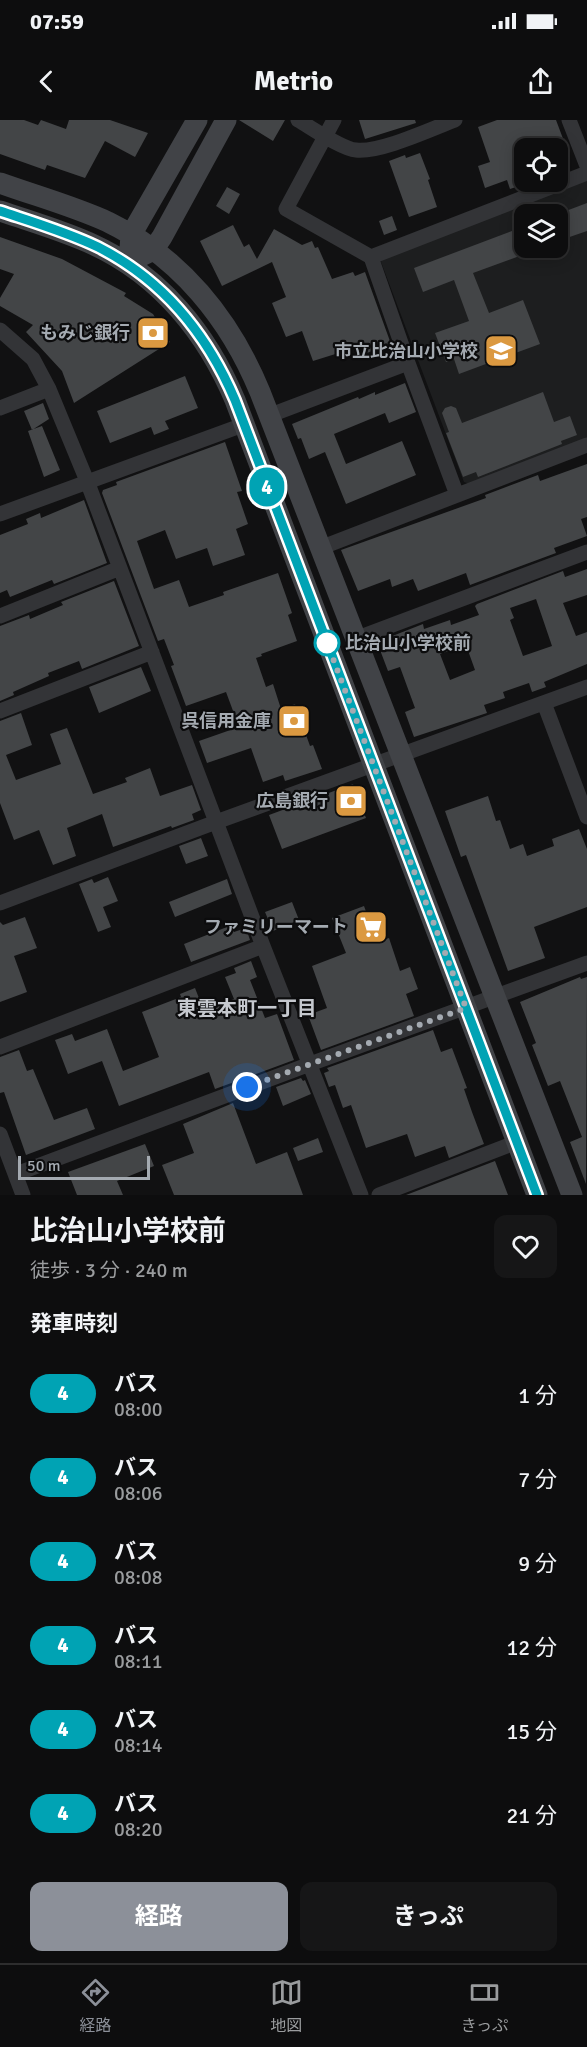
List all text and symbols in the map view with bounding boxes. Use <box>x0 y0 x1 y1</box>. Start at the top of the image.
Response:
text: 07:59 <box>30 8 84 35</box>
icon: back <box>30 65 63 98</box>
text: Metrio <box>254 65 333 98</box>
icon: share <box>524 65 557 98</box>
map controls <box>514 138 568 258</box>
button: locate <box>514 138 568 192</box>
button: layers <box>514 204 568 258</box>
bank icon: もみじ銀行 <box>135 315 171 351</box>
place label: もみじ銀行 <box>40 322 130 344</box>
school or university icon: 市立比治山小学校 <box>483 333 519 369</box>
place label: 市立比治山小学校 <box>334 340 478 362</box>
line badge: 4 <box>248 468 286 506</box>
text: 4 <box>261 474 273 500</box>
marker: 比治山小学校前 <box>314 630 340 656</box>
place label: 比治山小学校前 <box>345 632 471 654</box>
bank icon: 呉信用金庫 <box>276 703 312 739</box>
place label: 呉信用金庫 <box>181 710 271 732</box>
bank icon: 広島銀行 <box>333 783 369 819</box>
place label: 広島銀行 <box>256 790 328 812</box>
supermarket icon: ファミリーマート <box>353 909 389 945</box>
place label: ファミリーマート <box>204 916 348 938</box>
district label: 東雲本町一丁目 <box>177 996 317 1021</box>
your location <box>232 1072 262 1102</box>
scale bar <box>18 1153 150 1180</box>
text: 50 m <box>27 1156 61 1176</box>
text: 比治山小学校前 <box>30 1214 226 1248</box>
button: heart <box>494 1215 557 1278</box>
text: 徒歩 · 3 分 · 240 m <box>30 1258 188 1283</box>
text: 発車時刻 <box>30 1310 118 1337</box>
text: バス <box>114 1370 158 1397</box>
text: 4 <box>57 1380 69 1406</box>
text: 1 分 <box>518 1382 557 1409</box>
text: 08:00 <box>114 1397 163 1422</box>
text: バス <box>114 1454 158 1481</box>
text: 4 <box>57 1464 69 1490</box>
text: 7 分 <box>518 1466 557 1493</box>
text: 08:06 <box>114 1481 163 1506</box>
text: バス <box>114 1538 158 1565</box>
text: 4 <box>57 1548 69 1574</box>
text: 9 分 <box>518 1550 557 1577</box>
text: 08:08 <box>114 1565 163 1590</box>
text: バス <box>114 1622 158 1649</box>
text: 4 <box>57 1632 69 1658</box>
text: 12 分 <box>506 1634 557 1661</box>
text: 08:11 <box>114 1649 163 1674</box>
text: バス <box>114 1706 158 1733</box>
text: 4 <box>57 1716 69 1742</box>
text: 15 分 <box>506 1718 557 1745</box>
text: 08:14 <box>114 1733 163 1758</box>
text: バス <box>114 1790 158 1817</box>
text: 4 <box>57 1800 69 1826</box>
text: 21 分 <box>506 1802 557 1829</box>
text: 08:20 <box>114 1817 163 1842</box>
button: 経路 <box>30 1882 288 1951</box>
button: きっぷ <box>300 1882 557 1951</box>
tab: 経路 <box>79 1976 112 2036</box>
tab: 地図 <box>270 1976 303 2036</box>
tab: きっぷ <box>461 1976 508 2036</box>

